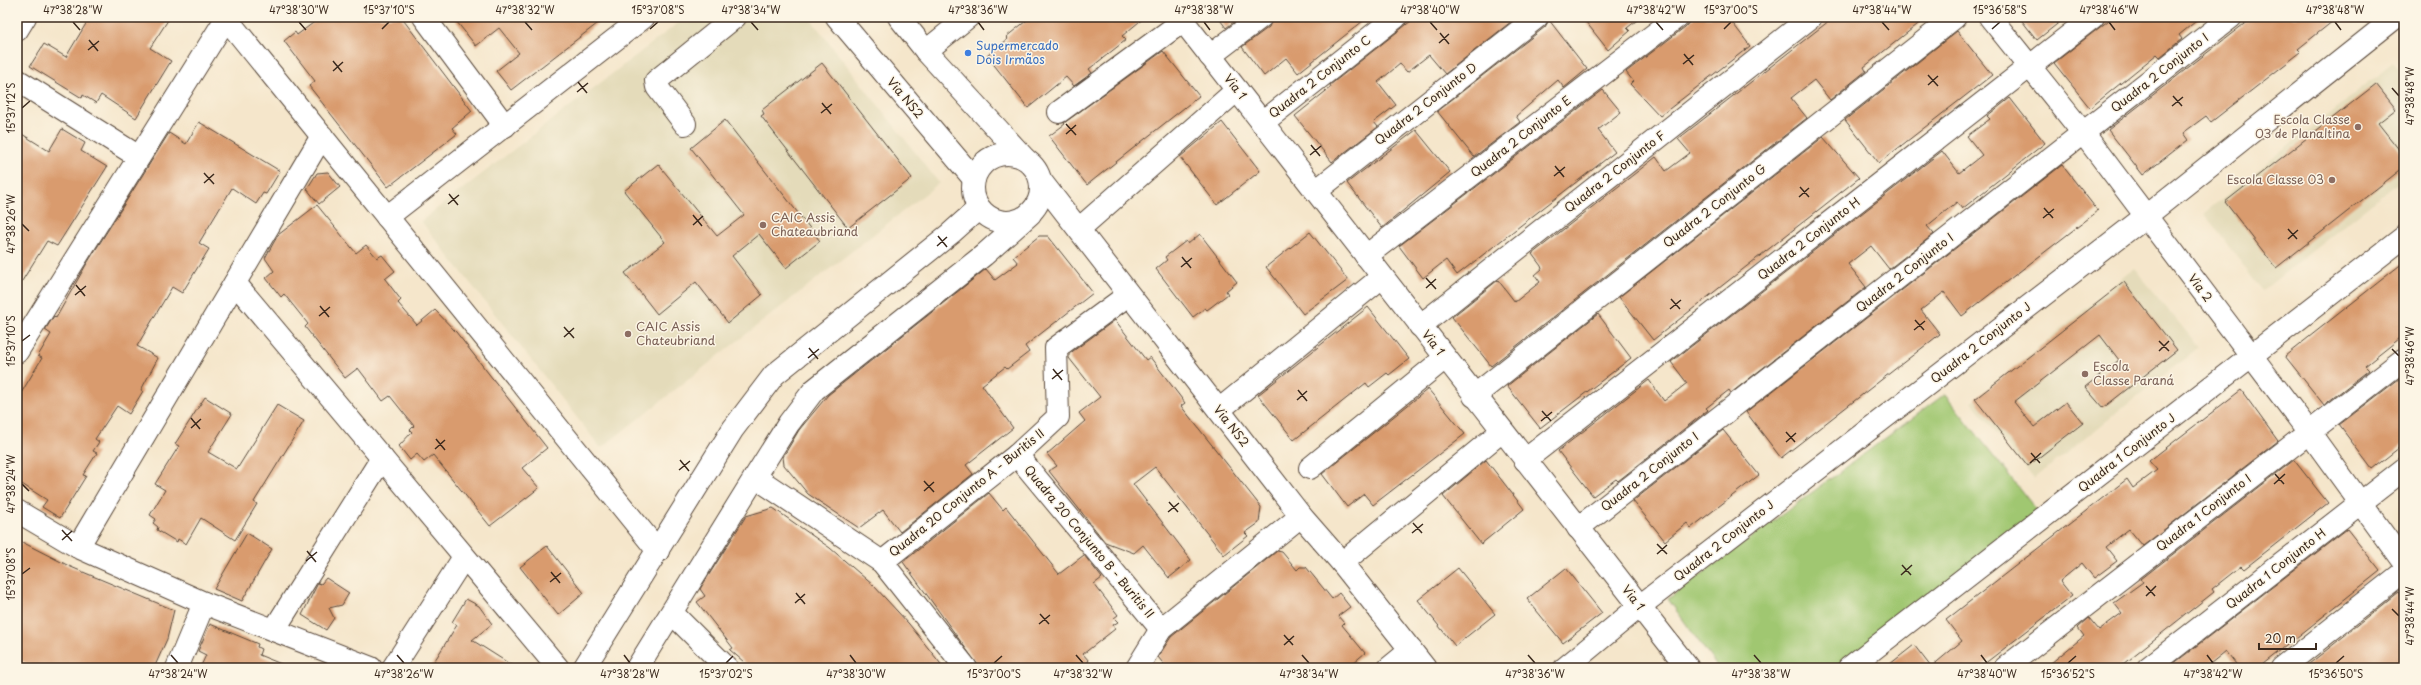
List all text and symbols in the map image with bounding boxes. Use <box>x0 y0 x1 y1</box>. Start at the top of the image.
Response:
text: 47°38'28"W <box>43 2 103 17</box>
text: 47°38'30"W <box>269 2 330 17</box>
text: 15°37'10"S <box>363 2 415 17</box>
text: 47°38'32"W <box>495 2 555 17</box>
text: 15°37'08"S <box>631 2 685 17</box>
text: 47°38'34"W <box>722 2 781 17</box>
text: 47°38'36"W <box>948 2 1008 17</box>
text: 47°38'38"W <box>1175 2 1234 17</box>
text: 47°38'40"W <box>1400 2 1460 17</box>
text: 47°38'42"W <box>1627 2 1686 17</box>
text: 15°37'00"S <box>1704 2 1758 17</box>
text: 47°38'44"W <box>1853 2 1912 17</box>
text: 15°36'58"S <box>1973 2 2027 17</box>
text: 47°38'46"W <box>2079 2 2139 17</box>
text: 47°38'48"W <box>2306 2 2365 17</box>
street label: Quadra 2 Conjunto I <box>2107 28 2212 116</box>
street label: Quadra 2 Conjunto C <box>1265 31 1374 122</box>
place label: Supermercado Dois Irmãos <box>976 36 1059 68</box>
marker: Supermercado Dois Irmãos <box>963 48 973 58</box>
street label: Quadra 2 Conjunto D <box>1370 58 1480 149</box>
text: 47°38'48"W <box>2402 66 2417 125</box>
street label: Via 1 <box>1220 70 1252 103</box>
street label: Via NS2 <box>883 73 928 122</box>
text: 15°37'12"S <box>3 82 18 134</box>
street label: Quadra 2 Conjunto E <box>1466 91 1574 181</box>
place label: Escola Classe 03 de Planaltina <box>2255 110 2350 142</box>
marker: Escola Classe 03 de Planaltina <box>2353 122 2363 132</box>
street label: Quadra 2 Conjunto F <box>1560 126 1669 216</box>
street label: Quadra 2 Conjunto G <box>1659 159 1770 251</box>
place label: Escola Classe 03 <box>2227 170 2324 188</box>
marker: Escola Classe 03 <box>2327 175 2337 185</box>
street label: Quadra 2 Conjunto H <box>1753 192 1863 284</box>
text: 47°38'26"W <box>3 194 18 254</box>
place label: CAIC Assis Chateaubriand <box>771 208 859 240</box>
marker: CAIC Assis Chateaubriand <box>758 220 768 230</box>
street label: Quadra 2 Conjunto I <box>1852 228 1957 316</box>
street label: Via 2 <box>2184 270 2217 305</box>
street label: Quadra 2 Conjunto J <box>1926 297 2034 387</box>
text: 15°37'10"S <box>3 315 18 367</box>
place label: CAIC Assis Chateubriand <box>636 317 716 349</box>
street label: Via 1 <box>1418 326 1450 359</box>
text: 47°38'46"W <box>2402 326 2417 386</box>
marker: CAIC Assis Chateubriand <box>623 329 633 339</box>
place label: Escola Classe Paraná <box>2093 357 2175 389</box>
marker: Escola Classe Paraná <box>2080 369 2090 379</box>
street label: Via NS2 <box>1210 401 1254 450</box>
street label: Quadra 1 Conjunto J <box>2074 408 2179 496</box>
street label: Quadra 20 Conjunto A - Buritis II <box>885 424 1048 561</box>
street label: Quadra 2 Conjunto I <box>1597 427 1702 515</box>
text: 47°38'24"W <box>3 454 18 514</box>
street label: Quadra 20 Conjunto B - Buritis II <box>1020 461 1159 622</box>
street label: Quadra 1 Conjunto I <box>2152 469 2255 555</box>
street label: Quadra 2 Conjunto J <box>1669 495 1777 585</box>
street label: Quadra 1 Conjunto H <box>2222 524 2329 613</box>
text: 15°37'08"S <box>3 547 18 601</box>
street label: Via 1 <box>1618 581 1650 614</box>
text: 47°38'44"W <box>2402 586 2417 645</box>
scale bar <box>2259 625 2316 651</box>
text: 20 m <box>2265 629 2296 647</box>
text: 47°38'24"W <box>148 666 208 681</box>
text: 47°38'26"W <box>374 666 434 681</box>
text: 47°38'28"W <box>600 666 660 681</box>
text: 15°37'02"S <box>699 666 753 681</box>
text: 47°38'30"W <box>826 666 887 681</box>
text: 15°37'00"S <box>967 666 1021 681</box>
text: 47°38'32"W <box>1053 666 1113 681</box>
text: 47°38'34"W <box>1280 666 1339 681</box>
text: 47°38'36"W <box>1505 666 1565 681</box>
text: 47°38'38"W <box>1732 666 1791 681</box>
text: 47°38'40"W <box>1957 666 2017 681</box>
text: 15°36'52"S <box>2041 666 2095 681</box>
text: 47°38'42"W <box>2184 666 2243 681</box>
text: 15°36'50"S <box>2309 666 2363 681</box>

